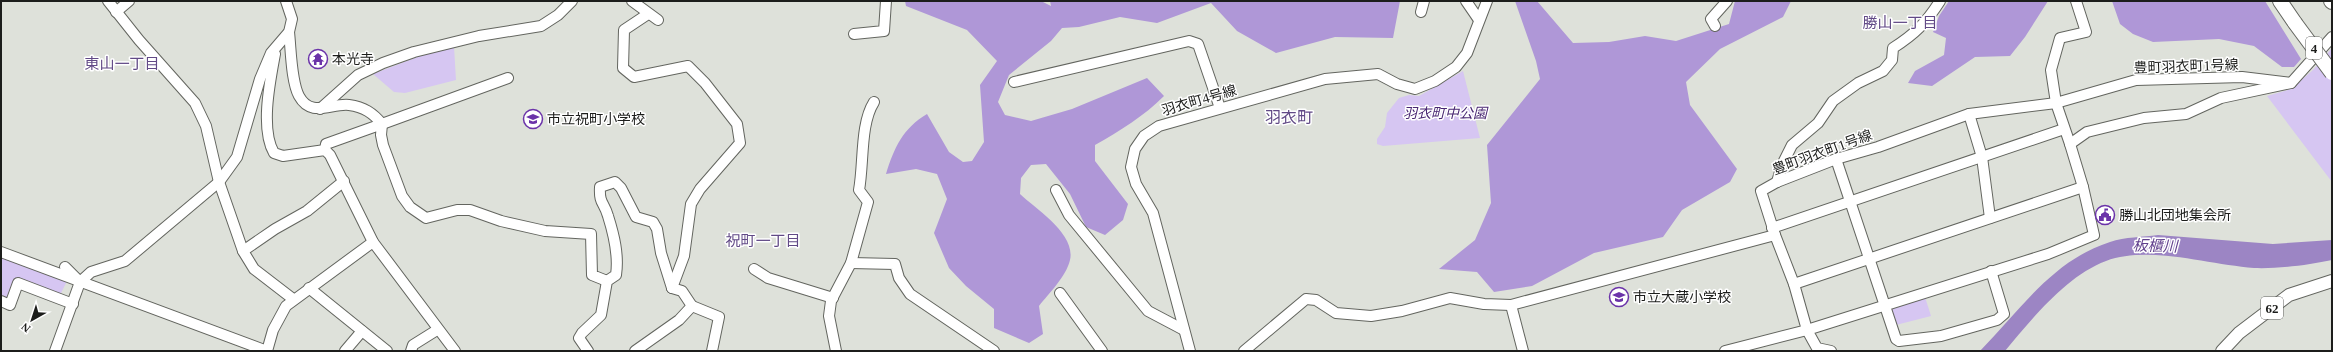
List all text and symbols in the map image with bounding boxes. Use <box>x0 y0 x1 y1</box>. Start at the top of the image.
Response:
district label: 勝山一丁目 <box>1862 15 1938 31</box>
road number: 4 <box>2306 37 2322 59</box>
temple icon: 本光寺 <box>307 48 329 70</box>
place label: 本光寺 <box>332 52 374 67</box>
district label: 東山一丁目 <box>84 56 160 72</box>
street label: 豊町羽衣町1号線 <box>2133 57 2239 76</box>
street label: 羽衣町4号線 <box>1160 83 1238 118</box>
park label: 羽衣町中公園 <box>1403 106 1489 121</box>
school or university icon: 市立祝町小学校 <box>522 108 544 130</box>
district label: 羽衣町 <box>1265 109 1313 126</box>
place label: 市立祝町小学校 <box>547 112 645 127</box>
street label: 豊町羽衣町1号線 <box>1770 127 1874 177</box>
public building icon: 勝山北団地集会所 <box>2094 204 2116 226</box>
place label: 勝山北団地集会所 <box>2119 207 2231 223</box>
district label: 祝町一丁目 <box>725 233 801 249</box>
water label: 板櫃川 <box>2132 238 2180 254</box>
school or university icon: 市立大蔵小学校 <box>1608 286 1630 308</box>
place label: 市立大蔵小学校 <box>1633 290 1731 305</box>
road number: 62 <box>2261 297 2283 319</box>
north arrow <box>12 300 52 340</box>
text: N <box>19 321 33 335</box>

